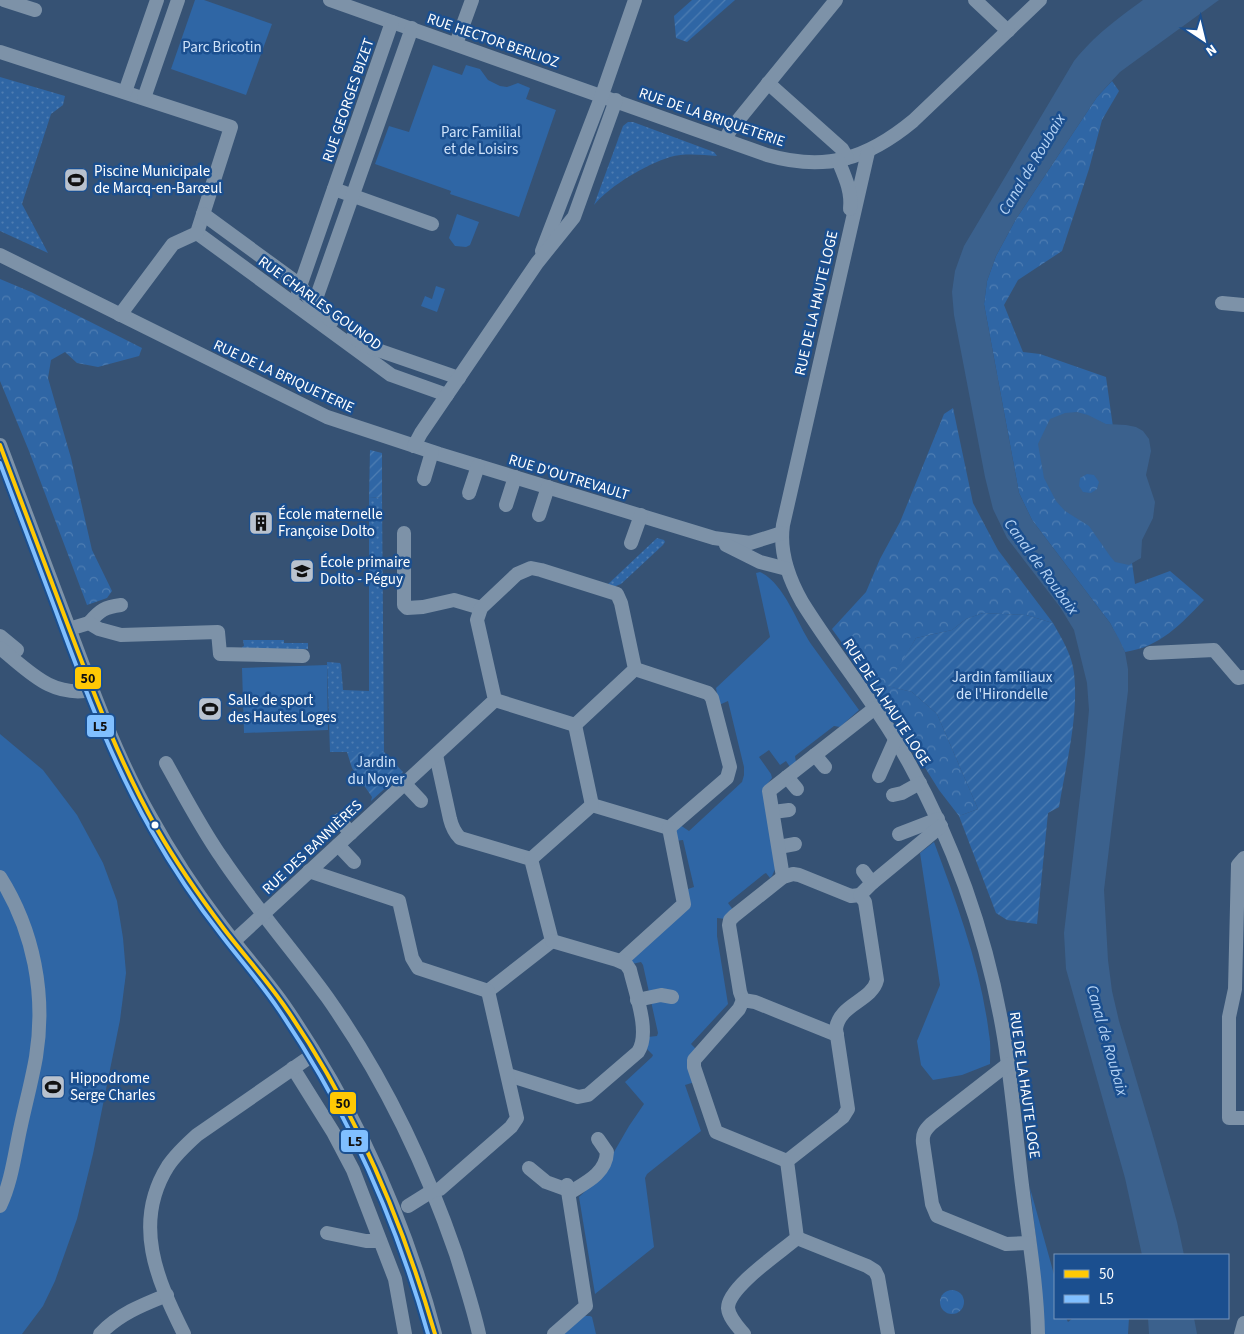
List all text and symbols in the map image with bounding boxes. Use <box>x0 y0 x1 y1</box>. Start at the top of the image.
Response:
street label: RUE HECTOR BERLIOZ <box>424 8 562 73</box>
north arrow <box>1179 15 1229 65</box>
street label: RUE GEORGES BIZET <box>317 35 380 165</box>
park label: Parc Bricotin <box>182 37 262 58</box>
text: N <box>1201 39 1220 61</box>
street label: RUE DE LA BRIQUETERIE <box>636 83 788 152</box>
water label: Canal de Roubaix <box>993 109 1071 219</box>
park label: Parc Familial et de Loisirs <box>441 122 521 160</box>
place label: Piscine Municipale de Marcq-en-Barœul <box>94 161 222 199</box>
sports icon: Piscine Municipale de Marcq-en-Barœul <box>63 167 89 193</box>
street label: RUE DE LA HAUTE LOGE <box>790 229 843 378</box>
street label: RUE CHARLES GOUNOD <box>254 251 386 355</box>
street label: RUE DE LA BRIQUETERIE <box>210 335 358 418</box>
street label: RUE D'OUTREVAULT <box>506 449 632 506</box>
place label: École maternelle Françoise Dolto <box>278 504 383 542</box>
building icon: École maternelle Françoise Dolto <box>248 510 274 536</box>
water label: Canal de Roubaix <box>999 514 1084 620</box>
place label: École primaire Dolto - Péguy <box>320 552 410 590</box>
school or university icon: École primaire Dolto - Péguy <box>289 558 315 584</box>
street label: RUE DE LA HAUTE LOGE <box>837 634 936 770</box>
line badge: 50 <box>74 666 102 690</box>
park label: Jardin familiaux de l'Hirondelle <box>952 667 1053 705</box>
text: 50 <box>81 669 95 689</box>
place label: Salle de sport des Hautes Loges <box>228 690 336 728</box>
sports icon: Salle de sport des Hautes Loges <box>197 696 223 722</box>
line badge: L5 <box>86 714 115 738</box>
text: L5 <box>93 717 107 737</box>
park label: Jardin du Noyer <box>348 752 405 790</box>
street label: RUE DES BANNIÈRES <box>258 795 367 899</box>
unlabelled marker <box>150 820 160 830</box>
water label: Canal de Roubaix <box>1081 982 1134 1099</box>
street label: RUE DE LA HAUTE LOGE <box>1004 1010 1045 1160</box>
place label: Hippodrome Serge Charles <box>70 1068 155 1106</box>
sports icon: Hippodrome Serge Charles <box>40 1074 66 1100</box>
line badge: 50 <box>329 1091 357 1115</box>
text: 50 <box>336 1094 350 1114</box>
line badge: L5 <box>340 1129 369 1153</box>
text: L5 <box>348 1132 362 1152</box>
legend <box>1054 1254 1229 1319</box>
text: 50 <box>1099 1264 1114 1285</box>
text: L5 <box>1099 1289 1114 1310</box>

